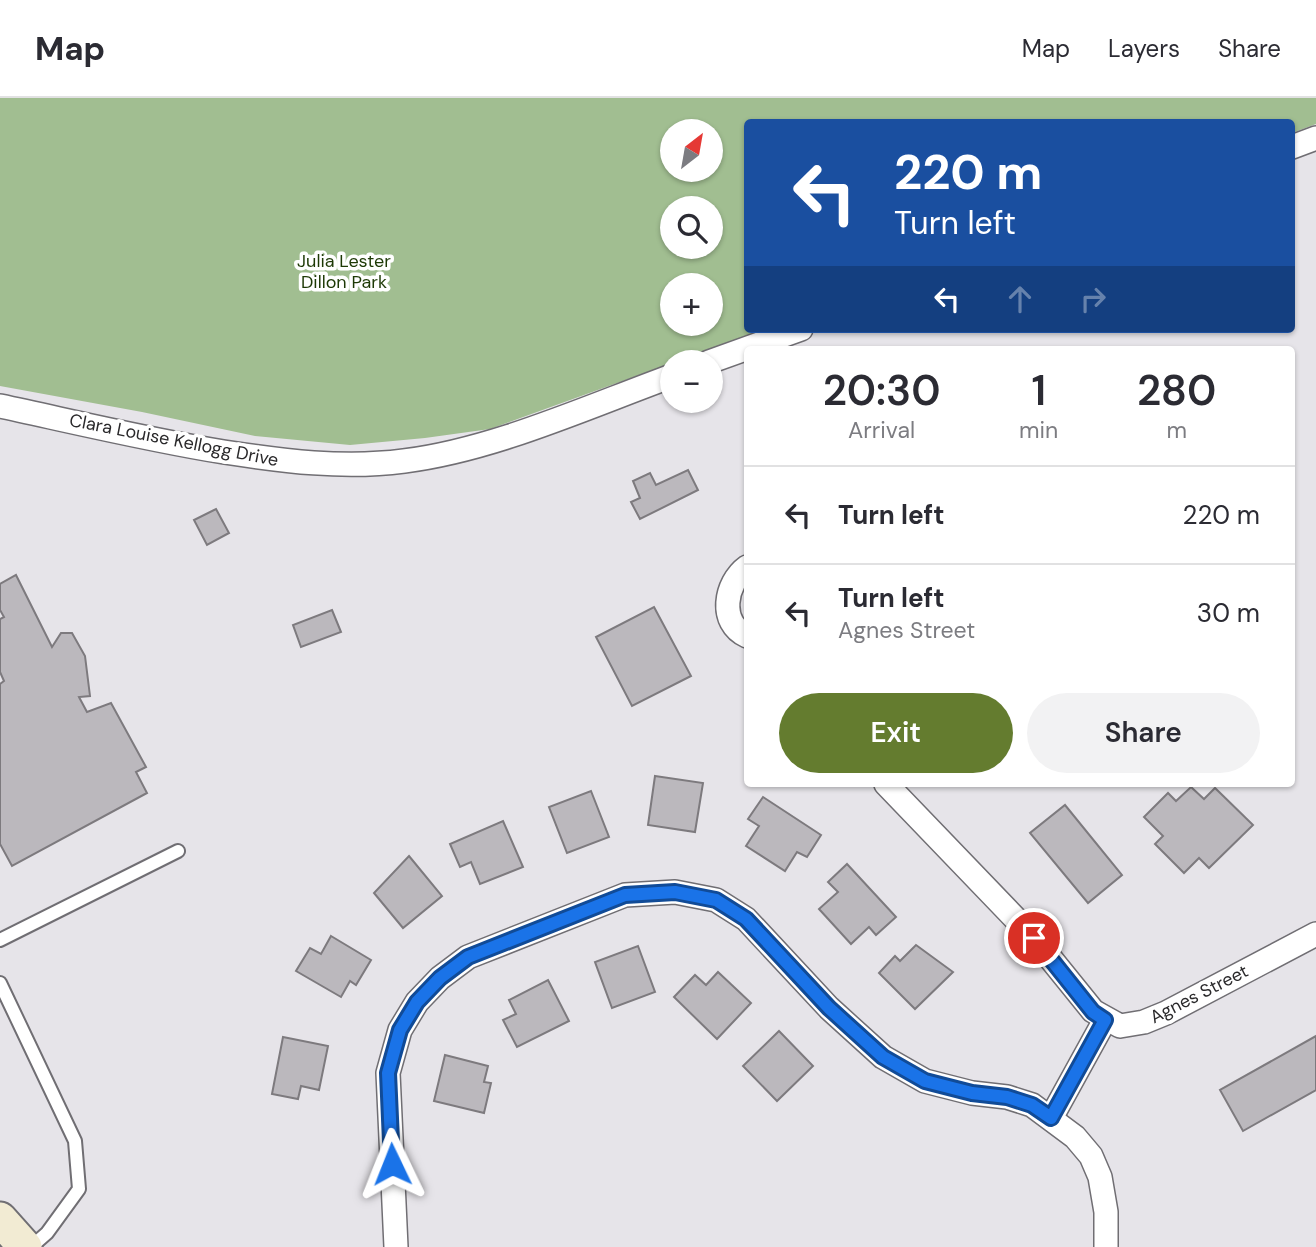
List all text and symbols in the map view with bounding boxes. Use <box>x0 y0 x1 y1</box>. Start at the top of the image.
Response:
text: Map <box>35 27 105 70</box>
text: Map <box>1022 33 1070 64</box>
text: Layers <box>1108 33 1180 64</box>
text: Share <box>1218 33 1281 64</box>
north arrow <box>660 119 723 182</box>
map controls <box>660 119 723 413</box>
text: 220 m <box>894 140 1042 204</box>
icon: left <box>779 147 870 238</box>
button: search <box>660 196 723 259</box>
text: Turn left <box>894 202 1016 244</box>
park label: Julia Lester Dillon Park <box>297 249 391 294</box>
button: + <box>660 273 723 336</box>
icon: left <box>928 280 966 318</box>
icon: ahead <box>1001 280 1039 318</box>
icon: right <box>1074 280 1112 318</box>
button: − <box>660 350 723 413</box>
text: 20:30 <box>823 363 940 418</box>
text: 1 <box>1031 363 1046 418</box>
text: 280 <box>1137 363 1216 418</box>
street label: Clara Louise Kellogg Drive <box>67 408 281 472</box>
text: Arrival <box>848 415 915 445</box>
text: min <box>1019 415 1058 445</box>
text: m <box>1166 415 1187 445</box>
icon: left <box>779 496 817 534</box>
text: Turn left <box>838 498 945 532</box>
text: 220 m <box>1182 498 1260 532</box>
text: Turn left <box>838 581 945 615</box>
icon: left <box>779 594 817 632</box>
text: 30 m <box>1197 596 1260 630</box>
text: Agnes Street <box>838 615 975 645</box>
button: Exit <box>779 693 1013 773</box>
button: Share <box>1027 693 1260 773</box>
pin <box>1004 908 1064 968</box>
icon: arrive <box>1015 919 1053 957</box>
street label: Agnes Street <box>1146 959 1252 1029</box>
position arrow <box>355 1127 429 1201</box>

